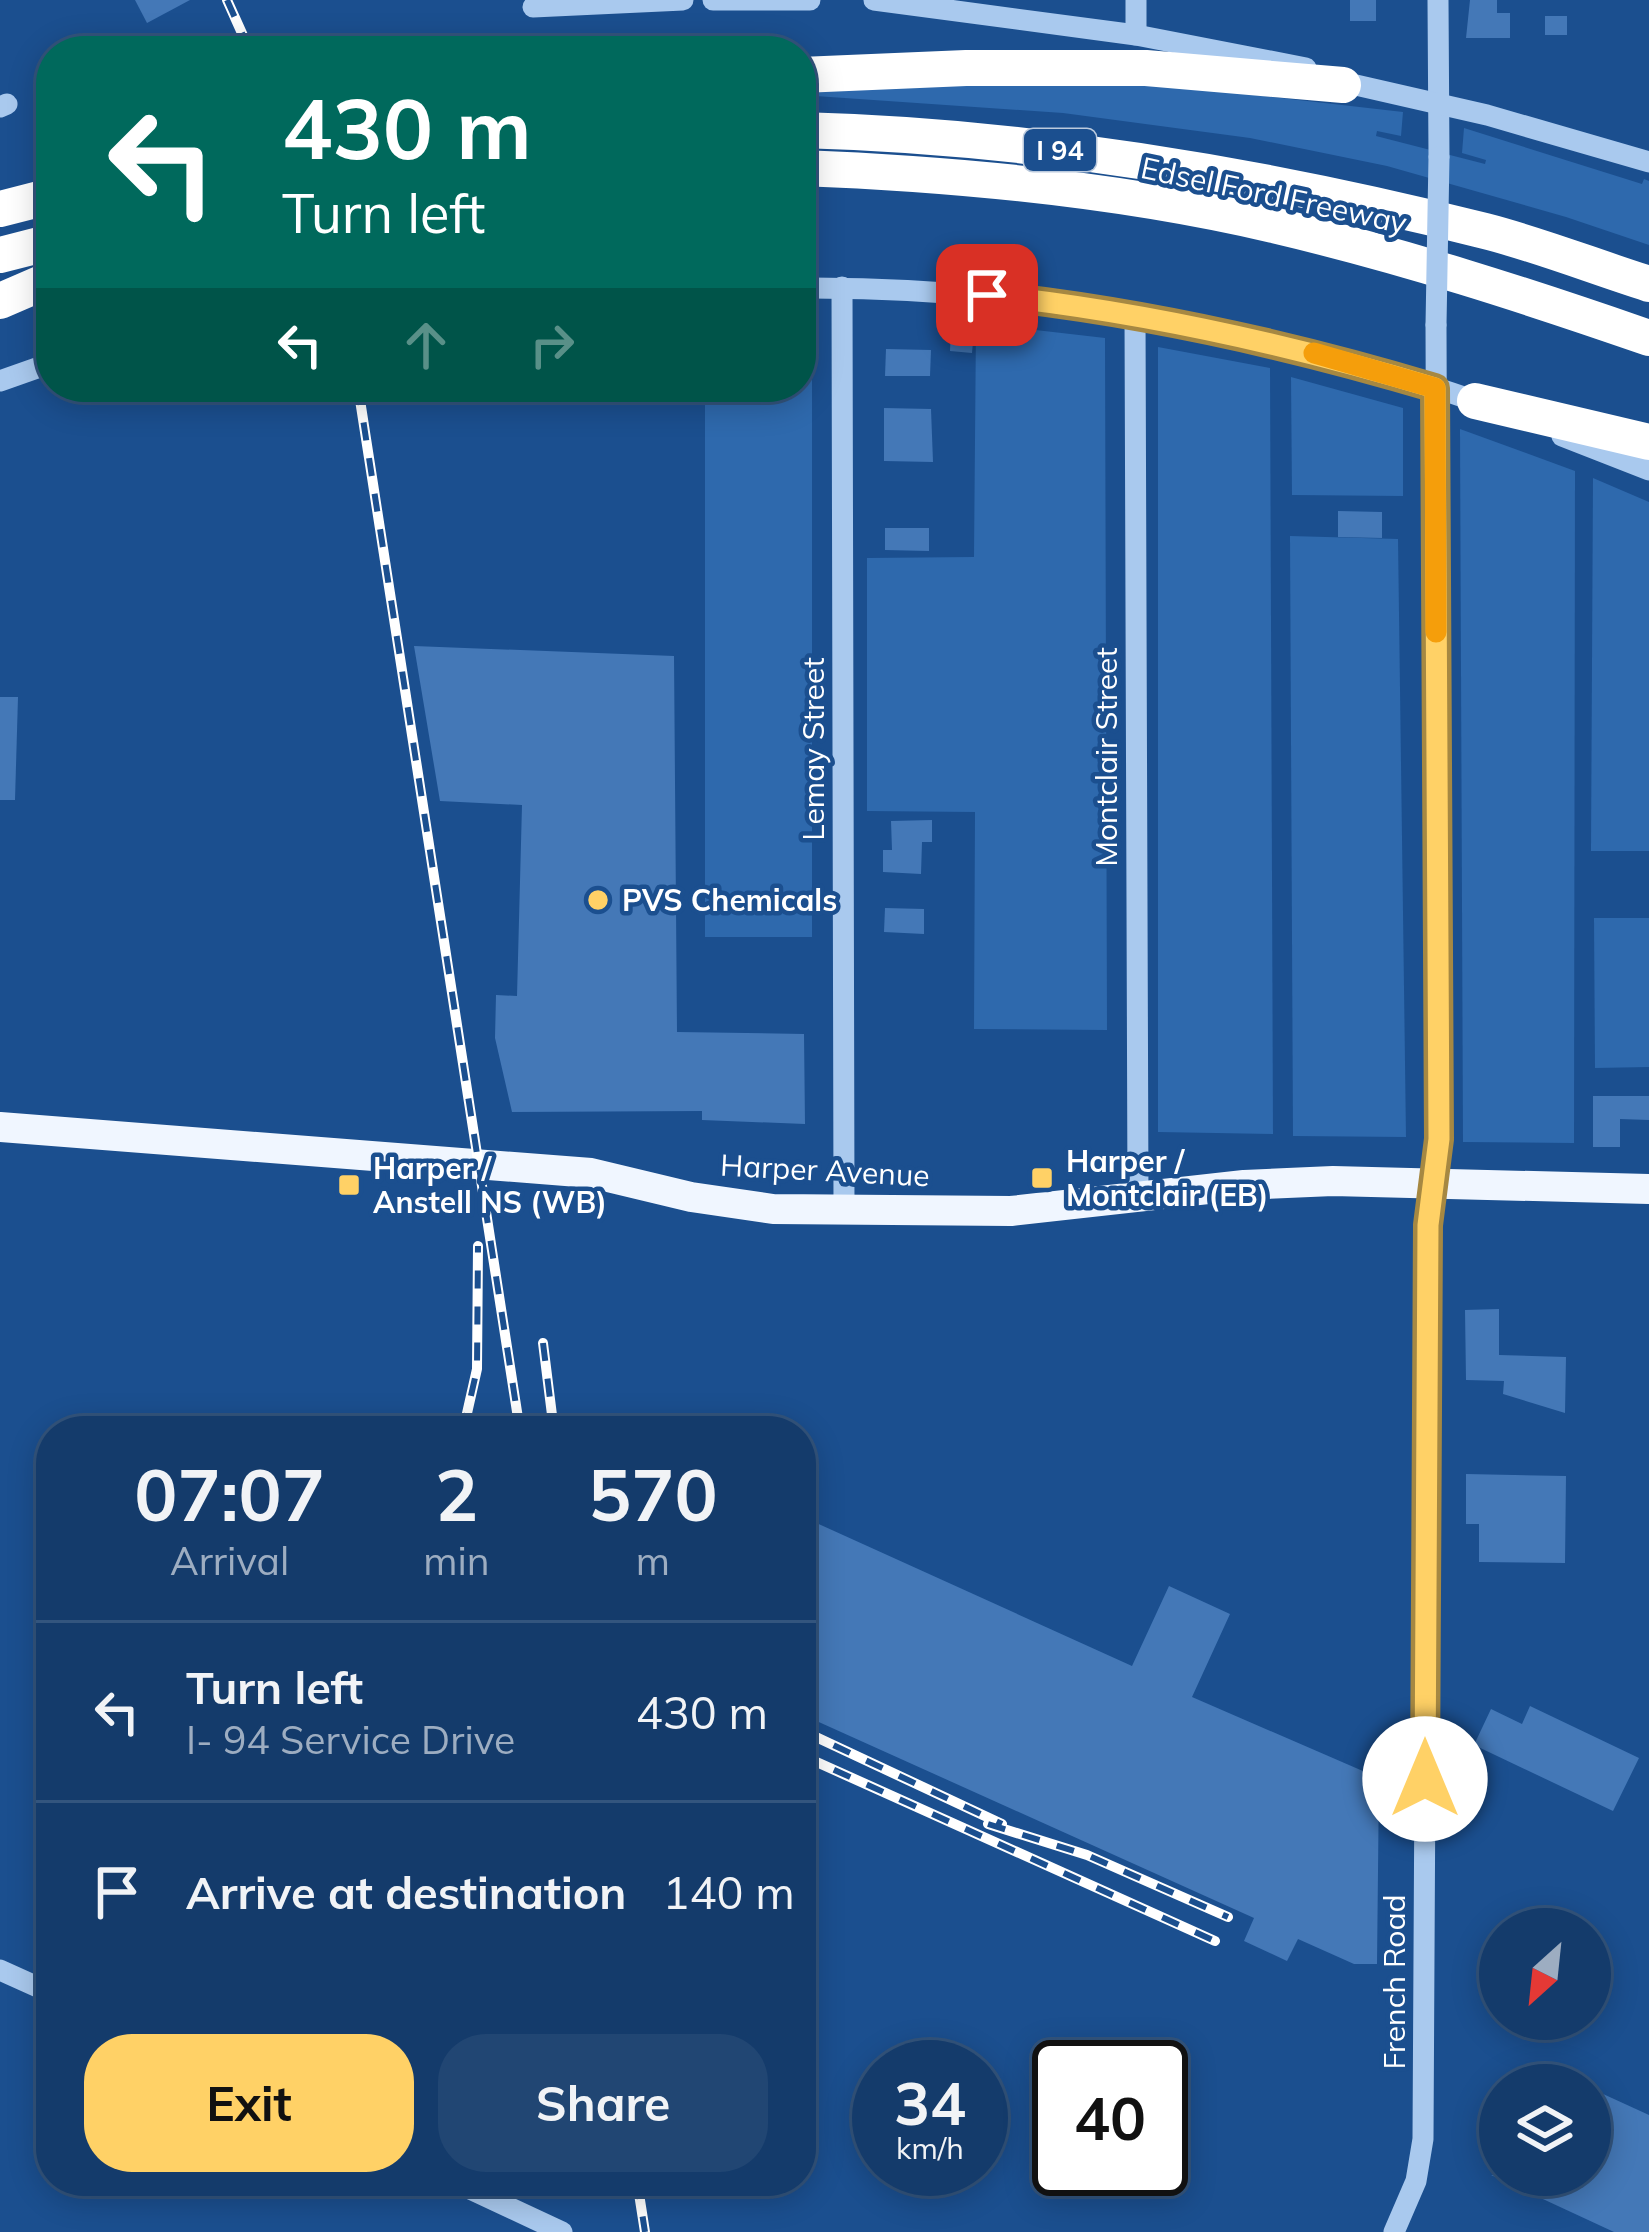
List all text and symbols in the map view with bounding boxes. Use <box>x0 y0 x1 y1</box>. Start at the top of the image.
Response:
text: 430 m <box>282 75 532 180</box>
icon: left <box>84 84 240 240</box>
road number: I 94 <box>1024 129 1096 171</box>
street label: Edsel Ford Freeway <box>1138 148 1411 242</box>
text: Turn left <box>282 179 485 247</box>
pin <box>936 244 1038 346</box>
icon: arrive <box>954 262 1020 328</box>
icon: left <box>267 312 333 378</box>
icon: ahead <box>393 312 459 378</box>
icon: right <box>519 312 585 378</box>
street label: Montclair Street <box>1087 647 1125 867</box>
street label: Lemay Street <box>794 657 832 841</box>
place label: PVS Chemicals <box>622 881 837 919</box>
marker: PVS Chemicals <box>585 887 611 913</box>
place label: Harper / Montclair (EB) <box>1066 1142 1268 1214</box>
street label: Harper Avenue <box>719 1146 931 1194</box>
place label: Harper / Anstell NS (WB) <box>373 1149 607 1221</box>
marker: Harper / Montclair (EB) <box>1029 1165 1055 1191</box>
marker: Harper / Anstell NS (WB) <box>336 1172 362 1198</box>
text: 07:07 <box>134 1449 325 1539</box>
text: 2 <box>435 1449 478 1539</box>
text: 570 <box>588 1449 718 1539</box>
text: Arrival <box>170 1536 289 1585</box>
text: min <box>423 1536 490 1585</box>
text: m <box>636 1536 670 1585</box>
text: Turn left <box>186 1659 363 1715</box>
icon: left <box>84 1679 150 1745</box>
text: 430 m <box>636 1684 768 1740</box>
text: I- 94 Service Drive <box>186 1715 515 1764</box>
position arrow <box>1362 1716 1488 1842</box>
icon: arrive <box>84 1859 150 1925</box>
text: Arrive at destination <box>186 1864 626 1920</box>
text: 140 m <box>662 1864 795 1920</box>
street label: French Road <box>1375 1895 1413 2069</box>
north arrow <box>1479 1908 1611 2040</box>
map controls <box>1479 1908 1611 2196</box>
button: Exit <box>84 2034 414 2172</box>
button: Share <box>438 2034 768 2172</box>
speed limit sign: 40 <box>1032 2040 1188 2196</box>
button: layers <box>1479 2064 1611 2196</box>
text: 34 <box>894 2065 966 2140</box>
text: km/h <box>896 2129 964 2167</box>

